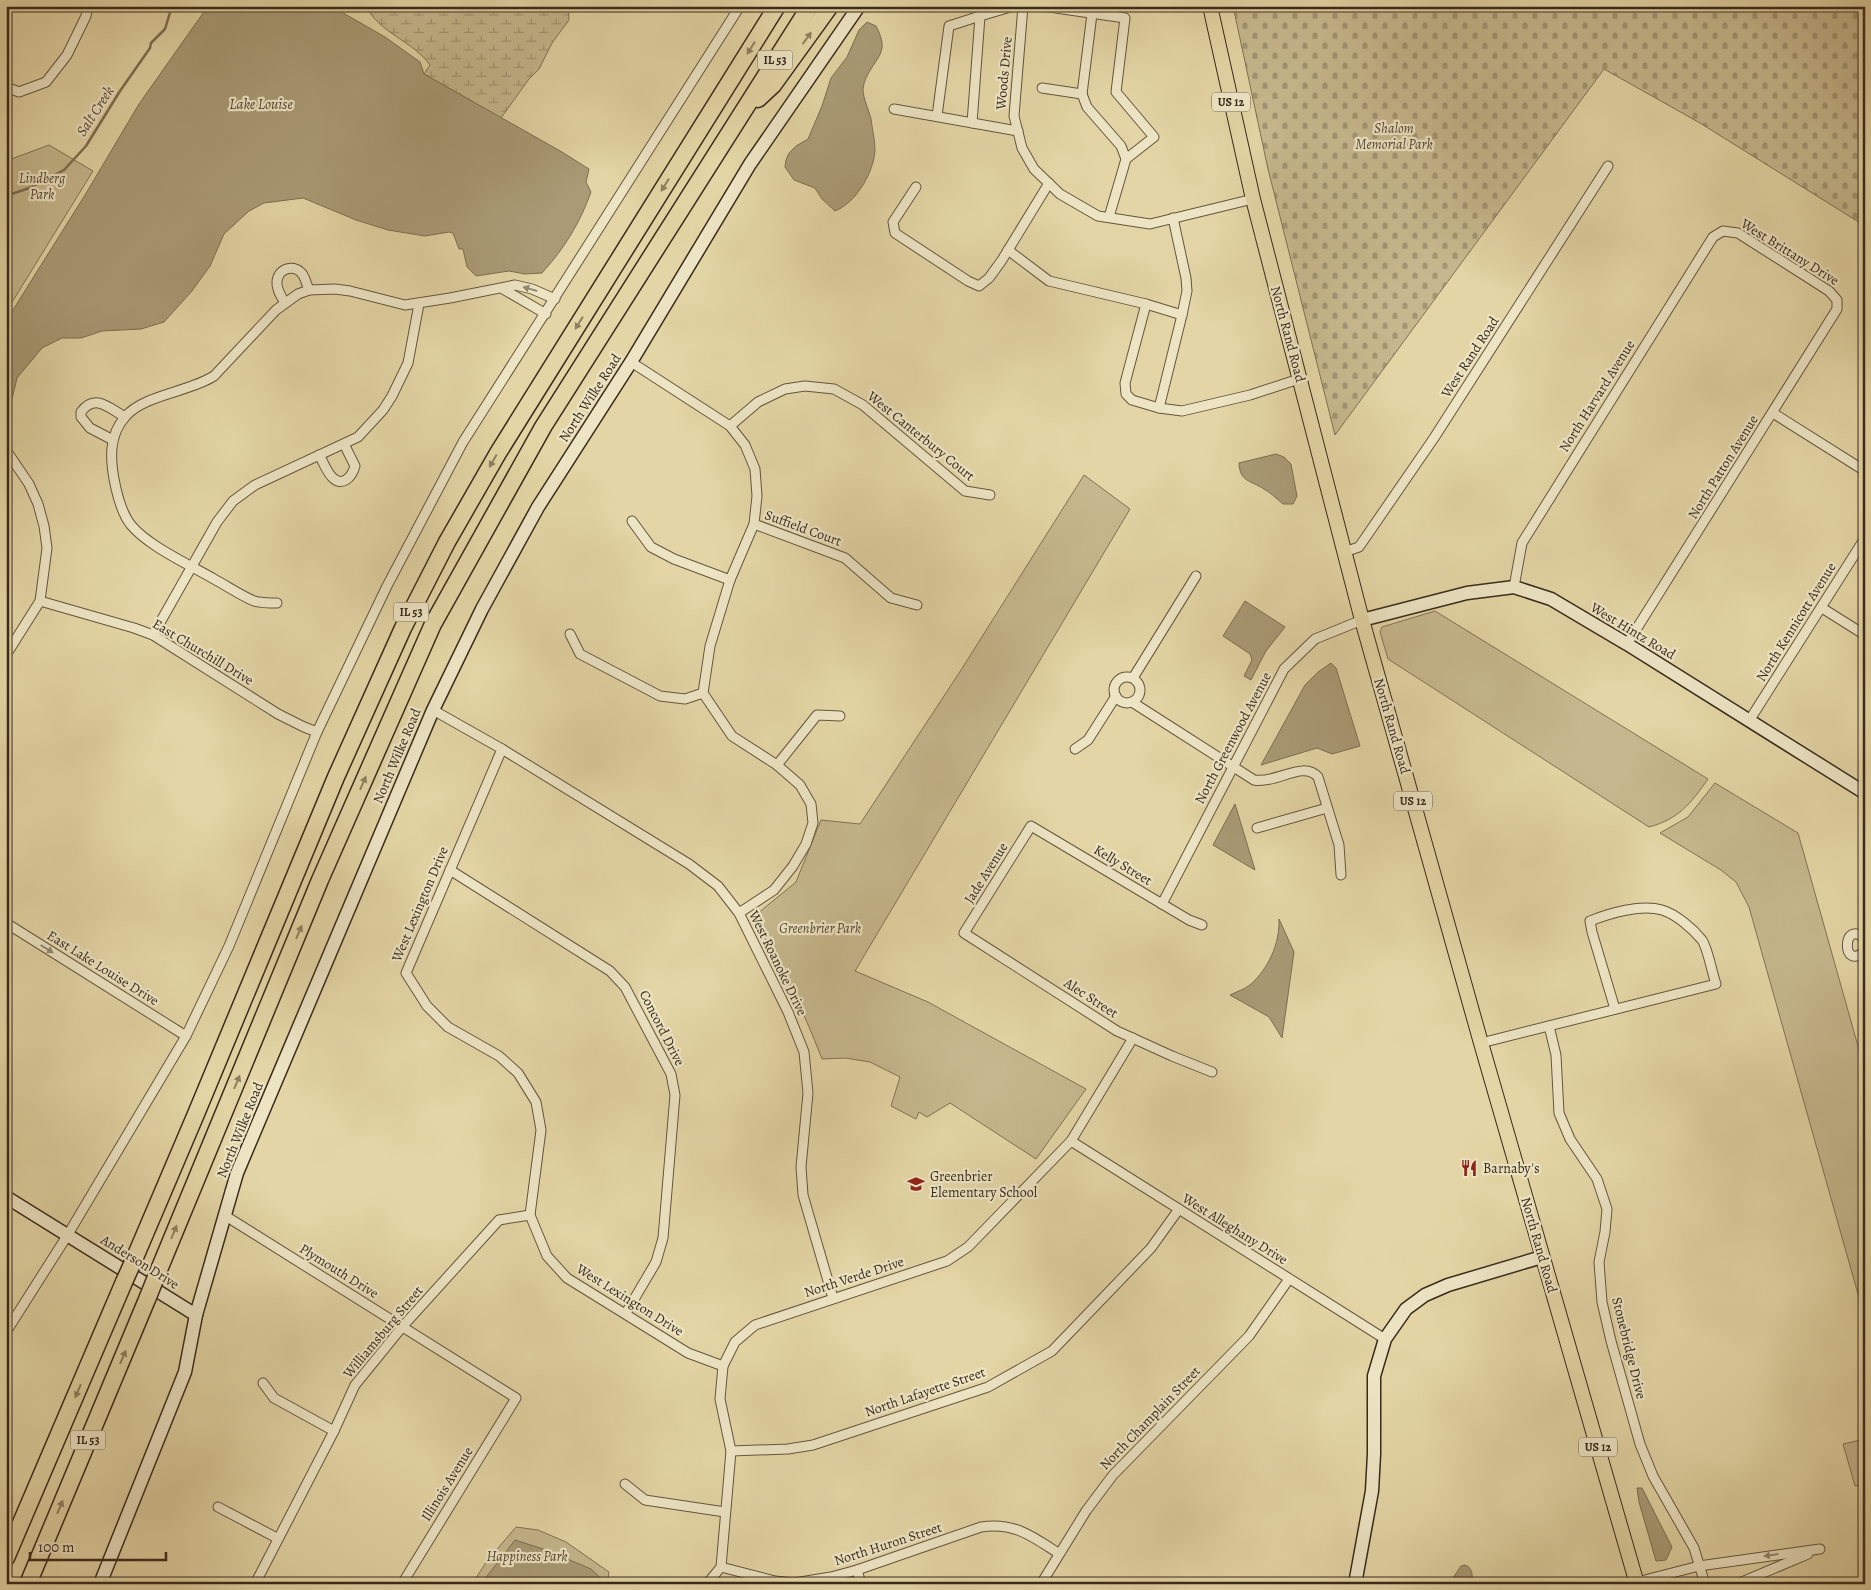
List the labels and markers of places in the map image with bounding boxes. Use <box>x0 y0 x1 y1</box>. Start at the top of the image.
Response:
restaurant icon: Barnaby's <box>1459 1158 1479 1178</box>
place label: Barnaby's <box>1483 1159 1540 1178</box>
place label: Greenbrier Elementary School <box>930 1167 1038 1202</box>
school or university icon: Greenbrier Elementary School <box>906 1174 926 1194</box>

